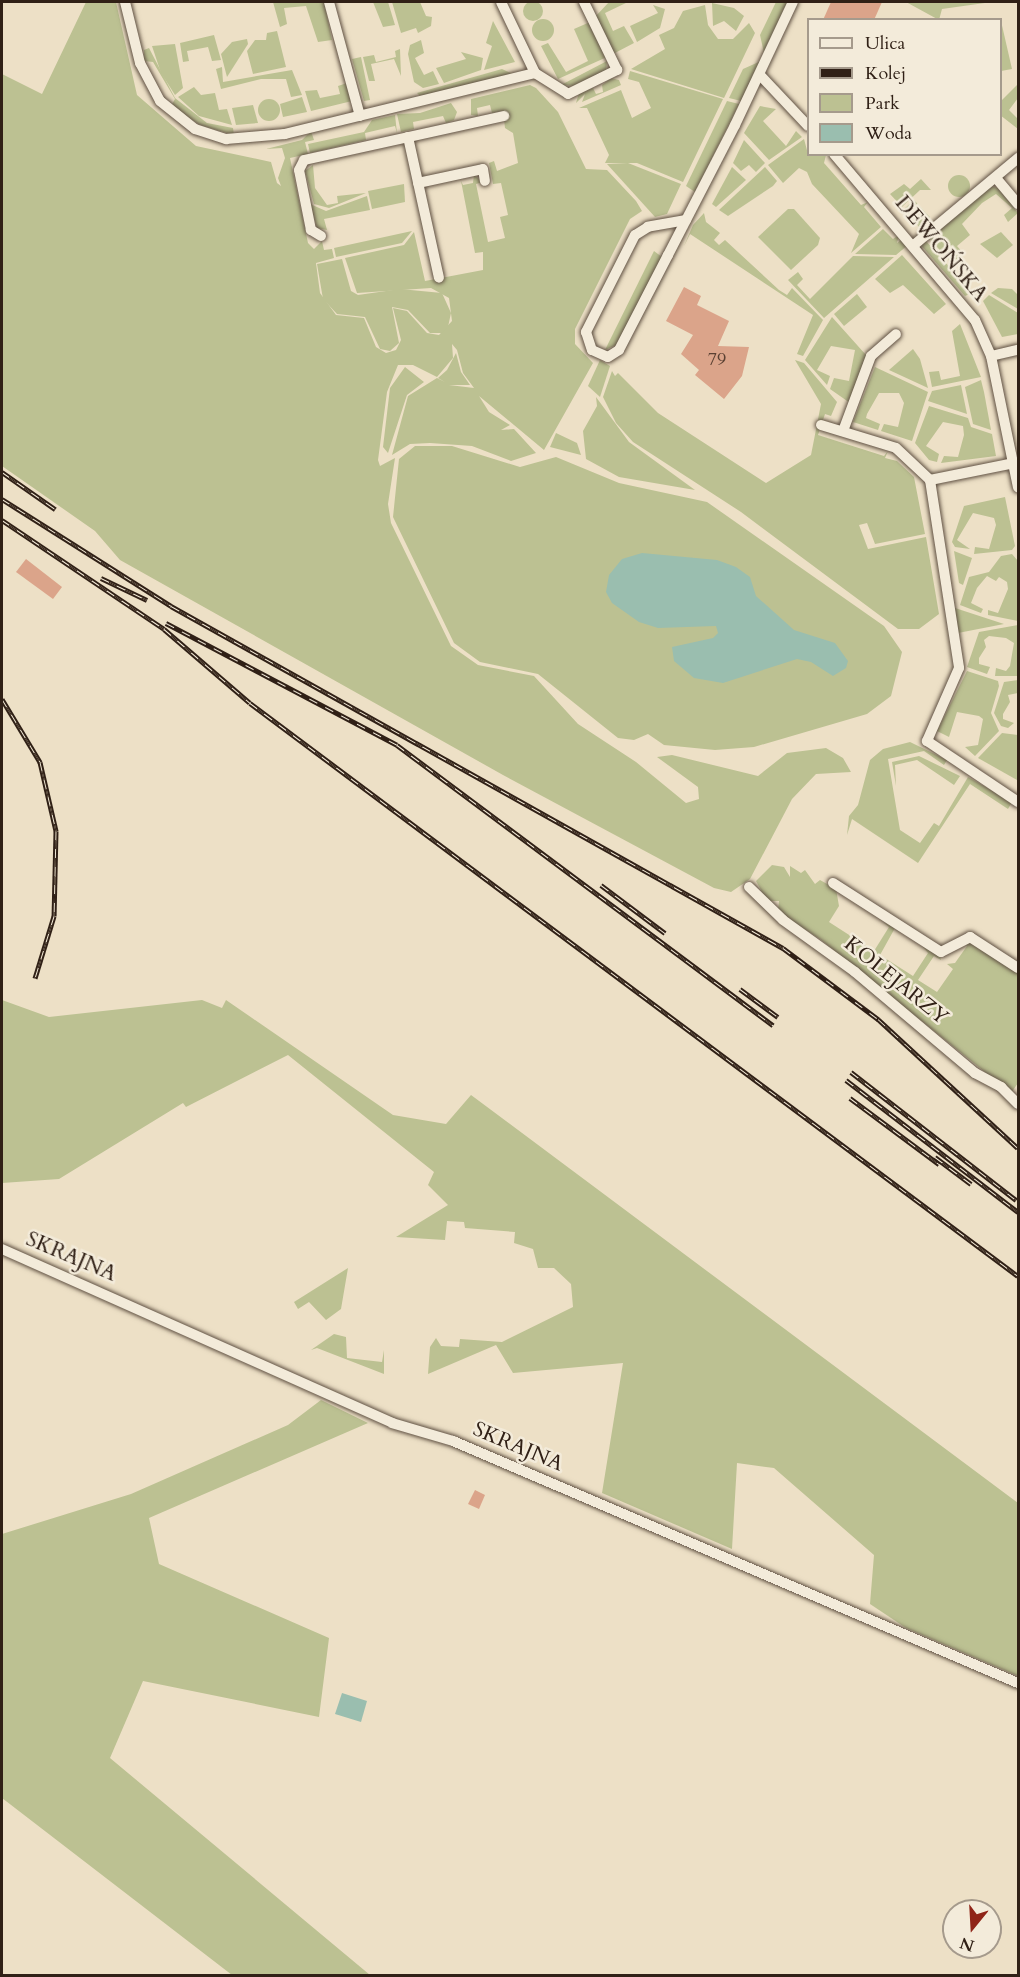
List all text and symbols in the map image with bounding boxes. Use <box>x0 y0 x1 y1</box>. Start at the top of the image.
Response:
legend <box>807 18 1002 156</box>
text: Ulica <box>865 31 905 56</box>
text: Kolej <box>865 61 906 86</box>
text: Park <box>865 91 900 116</box>
text: Woda <box>865 121 912 146</box>
street label: DEWOŃSKA <box>889 191 993 307</box>
house number: 79 <box>708 349 726 371</box>
street label: KOLEJARZY <box>839 931 953 1031</box>
street label: SKRAJNA <box>22 1227 120 1287</box>
street label: SKRAJNA <box>469 1417 567 1477</box>
north arrow <box>942 1899 1002 1959</box>
text: N <box>957 1932 977 1957</box>

